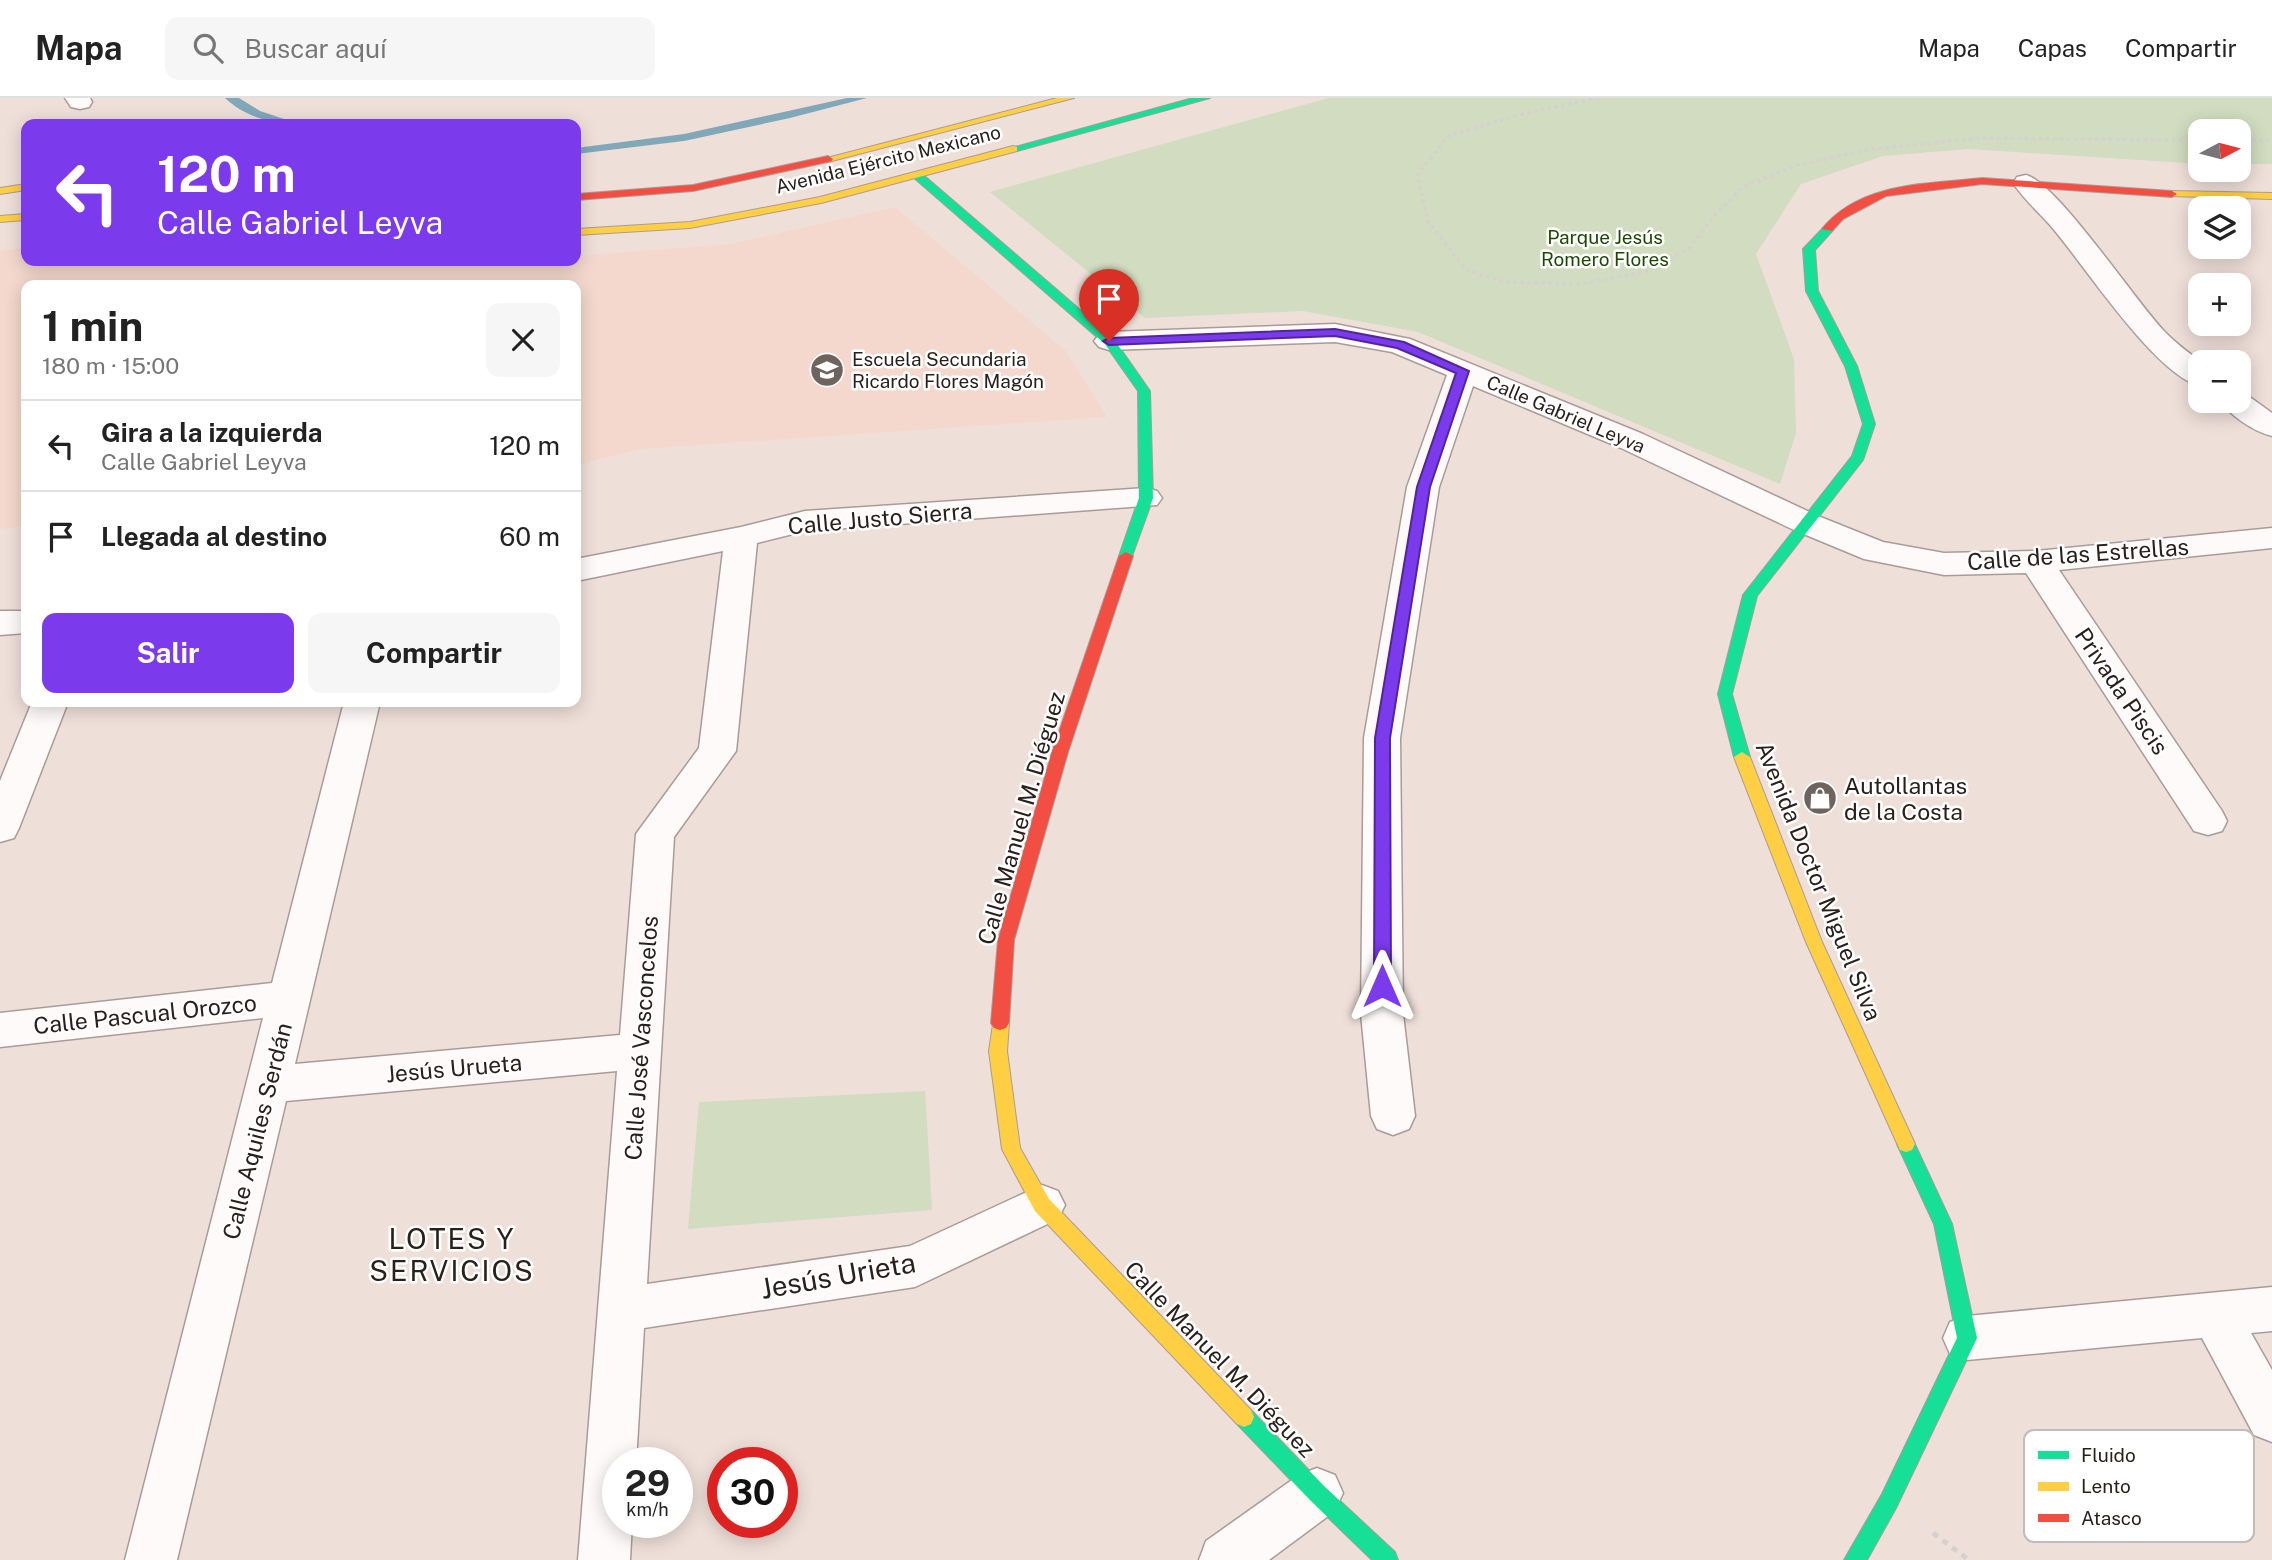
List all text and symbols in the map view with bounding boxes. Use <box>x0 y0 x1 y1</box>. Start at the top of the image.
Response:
search box <box>165 17 655 80</box>
text: Mapa <box>35 29 123 67</box>
icon: search <box>189 29 227 67</box>
text: Buscar aquí <box>245 33 386 64</box>
text: Mapa <box>1918 34 1980 62</box>
text: Capas <box>2018 34 2087 62</box>
text: Compartir <box>2125 34 2237 62</box>
north arrow <box>2188 119 2250 182</box>
map controls <box>2188 119 2251 413</box>
street label: Avenida Ejército Mexicano <box>773 120 1003 198</box>
text: 120 m <box>157 145 296 203</box>
icon: left <box>42 147 133 238</box>
button: layers <box>2188 196 2251 259</box>
text: Calle Gabriel Leyva <box>157 204 443 241</box>
park label: Parque Jesús Romero Flores <box>1541 226 1669 270</box>
pin <box>1079 269 1139 341</box>
button: + <box>2188 273 2251 336</box>
icon: arrive <box>1090 280 1128 318</box>
text: 1 min <box>42 301 143 350</box>
button: close <box>486 303 560 377</box>
place label: Escuela Secundaria Ricardo Flores Magón <box>852 348 1044 392</box>
button: − <box>2188 350 2251 413</box>
school or university icon: Escuela Secundaria Ricardo Flores Magón <box>808 351 846 389</box>
text: 180 m · 15:00 <box>42 352 179 379</box>
street label: Calle Gabriel Leyva <box>1483 371 1649 457</box>
text: Gira a la izquierda <box>101 417 323 448</box>
icon: left <box>42 427 80 465</box>
text: 120 m <box>489 430 560 461</box>
text: Calle Gabriel Leyva <box>101 448 307 475</box>
street label: Calle Justo Sierra <box>787 496 973 540</box>
icon: arrive <box>42 518 80 556</box>
text: Llegada al destino <box>101 521 327 552</box>
text: 60 m <box>499 521 560 552</box>
street label: Calle de las Estrellas <box>1966 533 2190 575</box>
button: Salir <box>42 613 294 693</box>
button: Compartir <box>308 613 560 693</box>
street label: Privada Piscis <box>2070 622 2174 760</box>
street label: Calle Manuel M. Diéguez <box>972 688 1070 948</box>
street label: Avenida Doctor Miguel Silva <box>1751 738 1887 1024</box>
place label: Autollantas de la Costa <box>1844 772 1967 825</box>
shop icon: Autollantas de la Costa <box>1801 779 1839 817</box>
street label: Calle José Vasconcelos <box>619 915 663 1161</box>
position arrow <box>1345 949 1419 1023</box>
street label: Calle Pascual Orozco <box>32 989 258 1039</box>
street label: Calle Aquiles Serdán <box>217 1020 297 1242</box>
street label: Jesús Urueta <box>385 1049 523 1087</box>
district label: LOTES Y SERVICIOS <box>369 1222 535 1287</box>
street label: Jesús Urieta <box>758 1245 918 1305</box>
street label: Calle Manuel M. Diéguez <box>1119 1255 1321 1463</box>
legend <box>2024 1430 2254 1542</box>
text: Fluido <box>2081 1444 2136 1466</box>
speed limit sign: 30 <box>707 1447 798 1538</box>
text: 29 <box>625 1463 670 1504</box>
text: Lento <box>2081 1475 2131 1497</box>
text: km/h <box>626 1499 669 1520</box>
text: Atasco <box>2081 1507 2142 1529</box>

